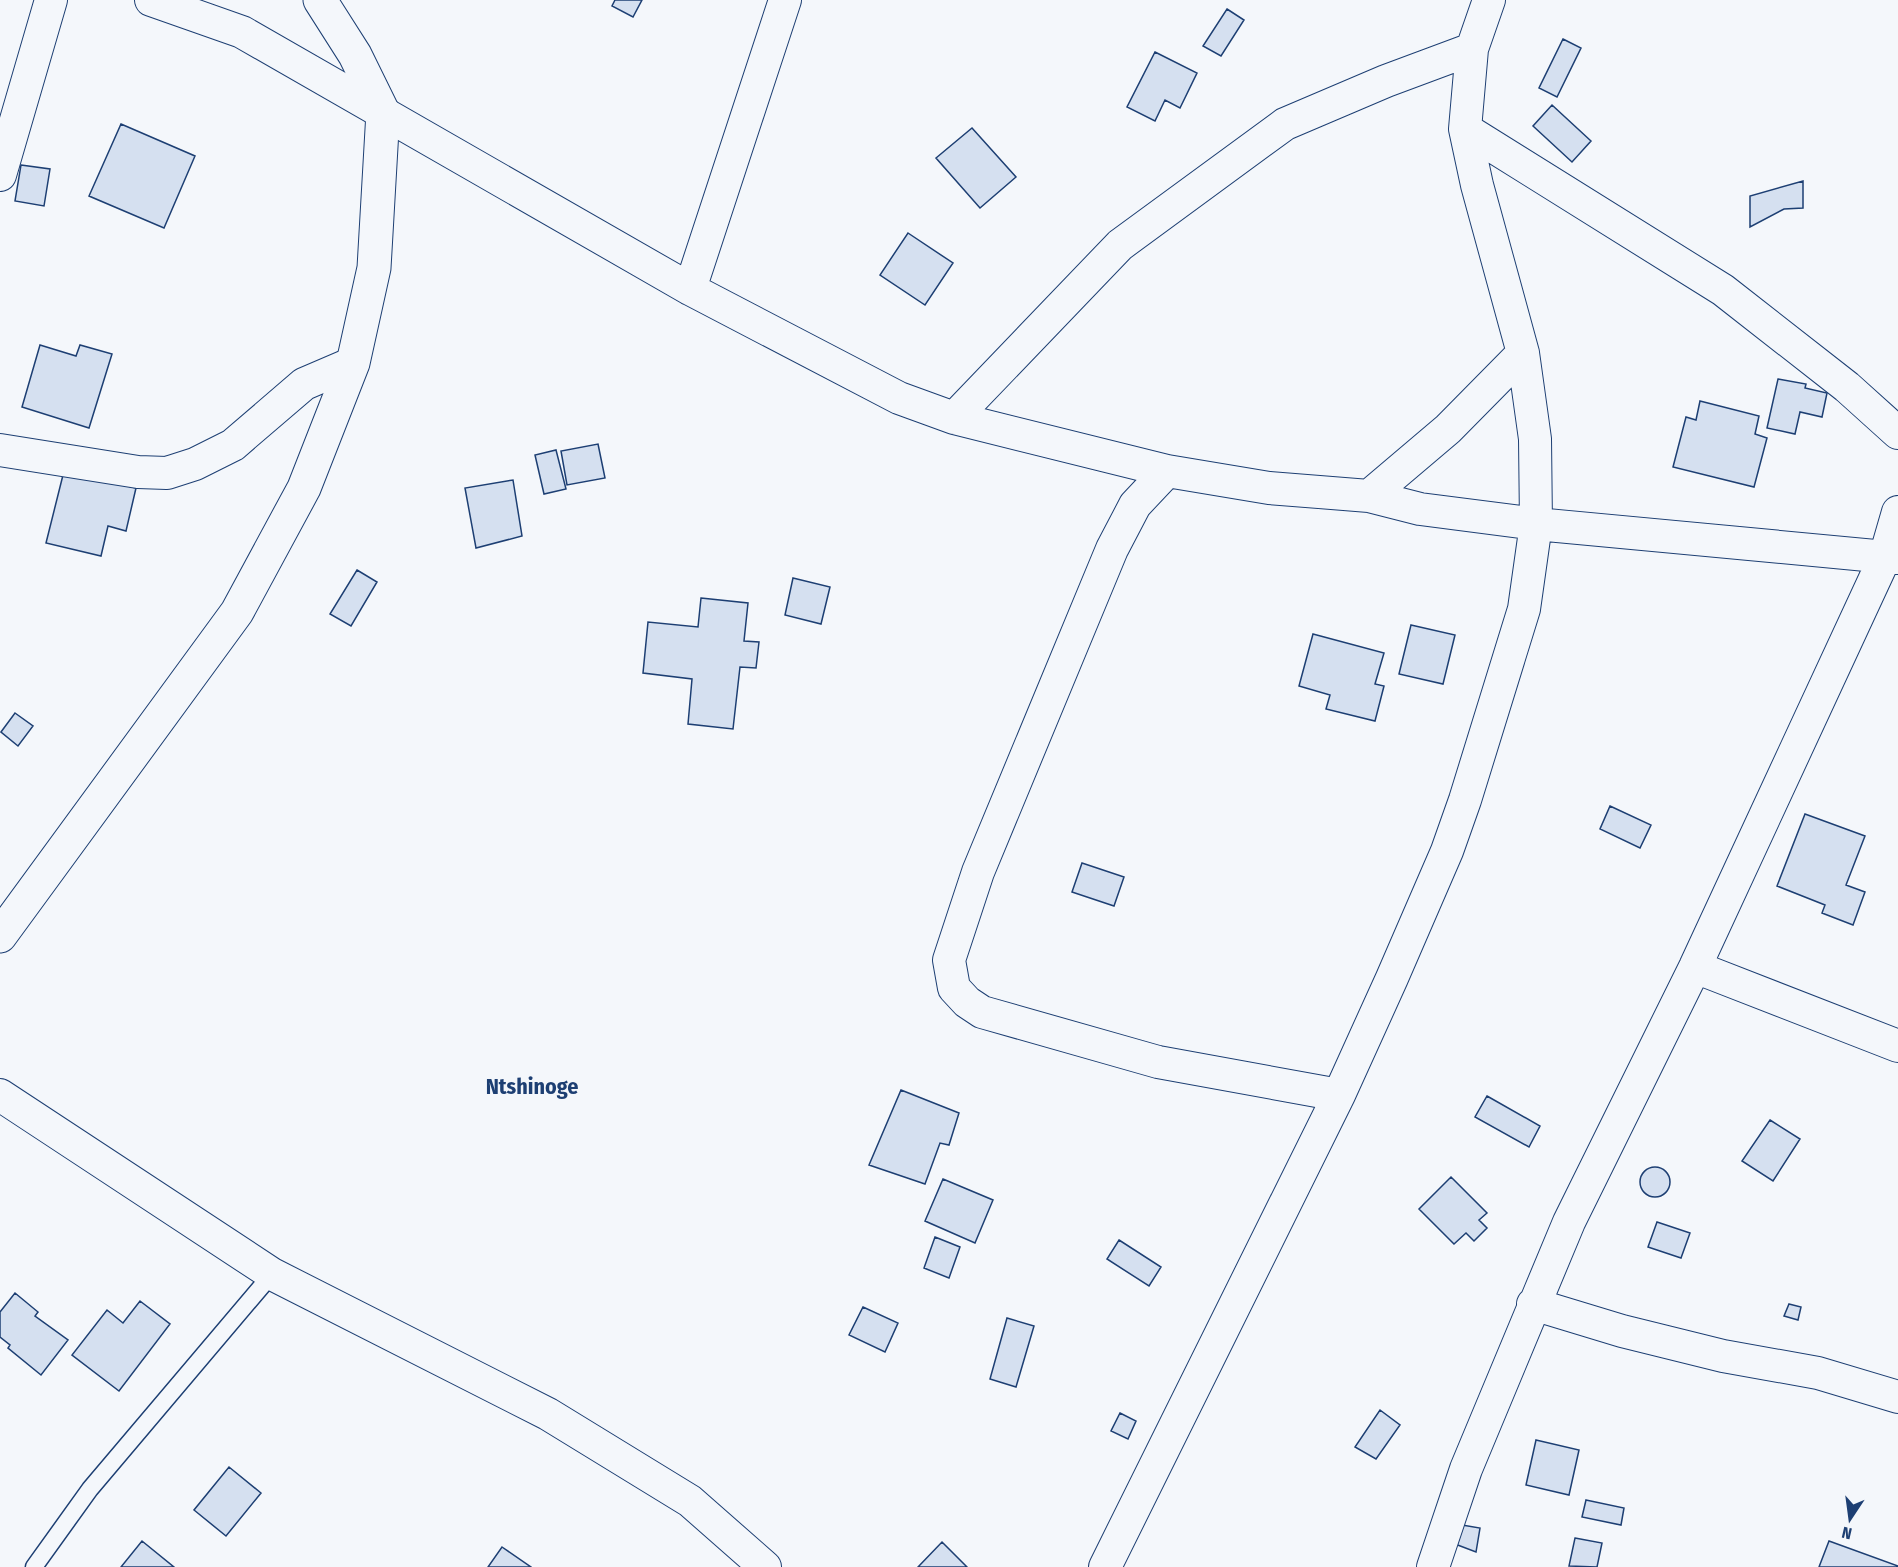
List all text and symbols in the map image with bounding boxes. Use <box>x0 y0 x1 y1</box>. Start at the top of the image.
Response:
district label: Ntshinoge <box>486 1073 578 1100</box>
north arrow <box>1820 1489 1880 1549</box>
text: N <box>1840 1523 1854 1543</box>

